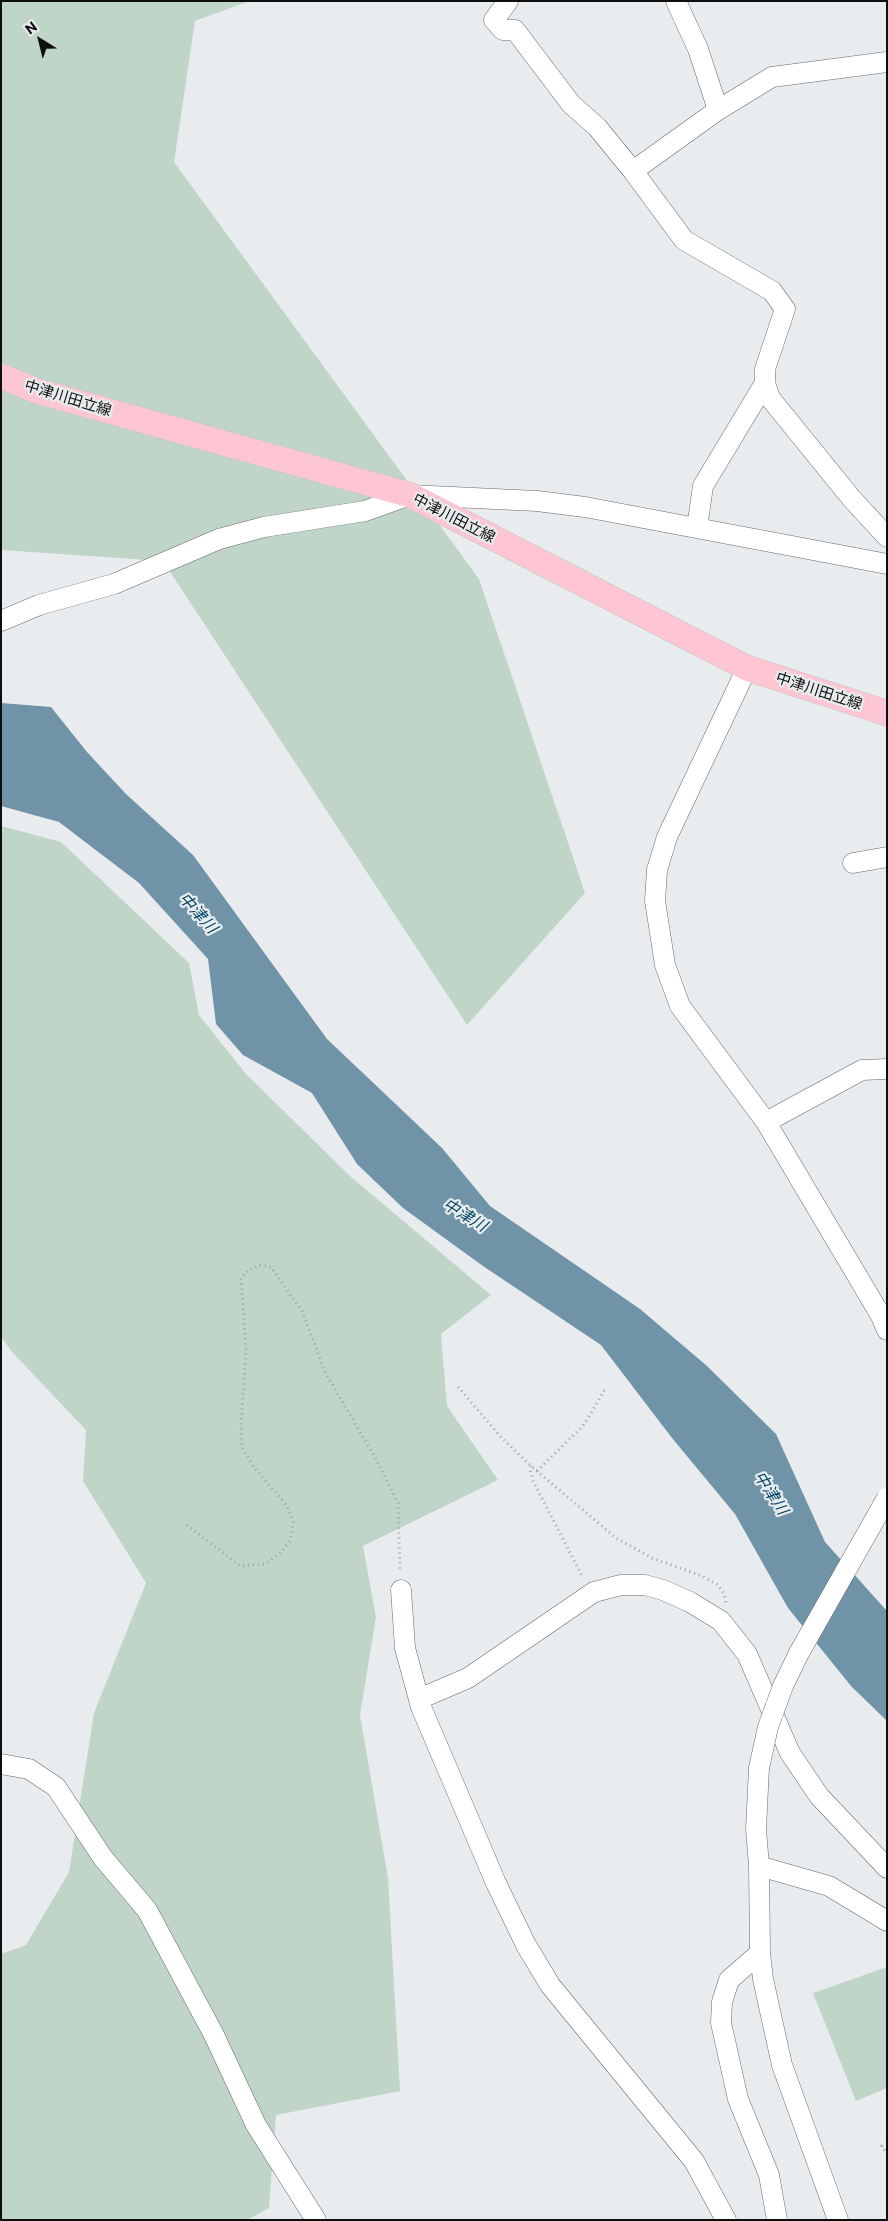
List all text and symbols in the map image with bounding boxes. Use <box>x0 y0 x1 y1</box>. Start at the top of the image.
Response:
north arrow <box>15 15 65 65</box>
text: N <box>22 17 40 37</box>
street label: 中津川田立線 <box>22 376 114 420</box>
street label: 中津川田立線 <box>410 490 498 546</box>
street label: 中津川田立線 <box>773 669 865 713</box>
water label: 中津川 <box>175 889 221 937</box>
water label: 中津川 <box>439 1194 491 1236</box>
water label: 中津川 <box>750 1468 792 1518</box>

